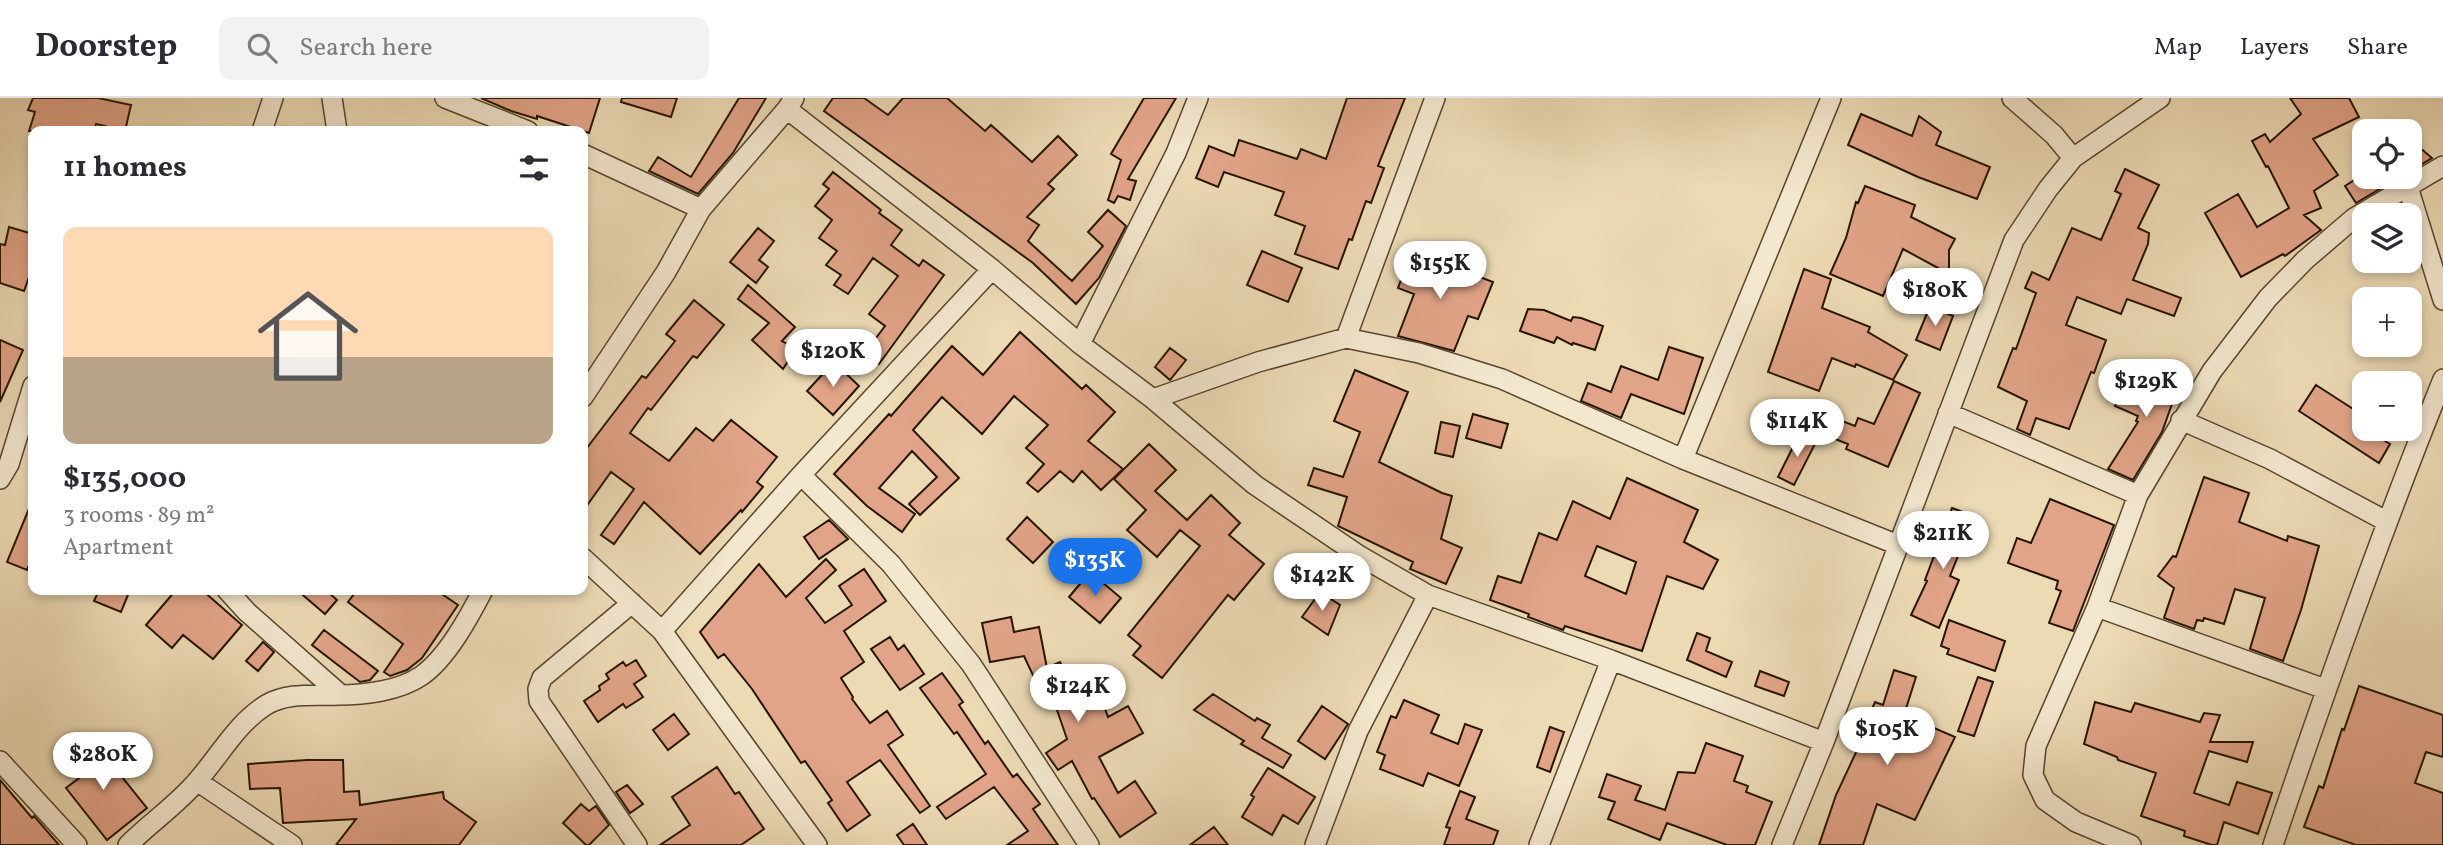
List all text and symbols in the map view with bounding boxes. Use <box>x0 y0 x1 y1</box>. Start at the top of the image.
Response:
search box <box>219 17 709 80</box>
text: Doorstep <box>35 25 177 71</box>
icon: search <box>243 29 281 67</box>
text: Search here <box>299 30 433 66</box>
text: Map <box>2154 31 2202 65</box>
text: Layers <box>2240 31 2309 65</box>
text: Share <box>2347 31 2408 65</box>
map controls <box>2352 119 2422 441</box>
button: locate <box>2352 119 2422 189</box>
text: 11 homes <box>63 147 187 189</box>
icon: filters <box>515 149 553 187</box>
button: layers <box>2352 203 2422 273</box>
pin: $155K <box>1391 242 1489 301</box>
text: $155K <box>1410 248 1470 280</box>
pin: $180K <box>1886 268 1984 328</box>
icon: home <box>245 273 371 399</box>
text: $180K <box>1902 275 1968 307</box>
button: + <box>2352 287 2422 357</box>
pin: $120K <box>784 330 882 389</box>
text: $120K <box>801 336 865 368</box>
pin: $129K <box>2097 360 2195 419</box>
text: $129K <box>2114 366 2178 398</box>
button: − <box>2352 371 2422 441</box>
pin: $114K <box>1748 400 1846 459</box>
text: $114K <box>1766 406 1828 438</box>
text: $135,000 <box>63 458 186 500</box>
text: 3 rooms · 89 m² <box>63 500 215 532</box>
pin: $211K <box>1894 512 1992 571</box>
text: $211K <box>1913 518 1973 550</box>
text: Apartment <box>63 532 174 564</box>
pin: $135K <box>1046 538 1144 598</box>
text: $135K <box>1064 545 1126 577</box>
pin: $142K <box>1273 554 1371 613</box>
text: $142K <box>1290 560 1354 592</box>
pin: $124K <box>1029 664 1127 724</box>
text: $124K <box>1046 671 1110 703</box>
pin: $105K <box>1838 708 1936 767</box>
text: $105K <box>1855 714 1919 746</box>
pin: $280K <box>54 732 152 792</box>
text: $280K <box>69 739 137 771</box>

